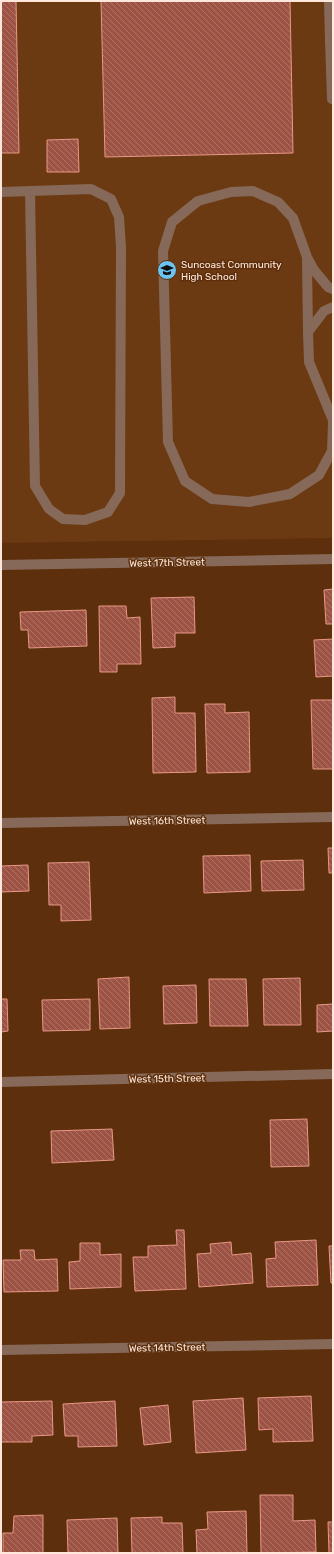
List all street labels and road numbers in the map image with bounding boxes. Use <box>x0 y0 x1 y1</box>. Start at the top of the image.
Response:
street label: West 17th Street <box>129 556 205 570</box>
street label: West 16th Street <box>129 814 205 828</box>
street label: West 15th Street <box>129 1072 205 1086</box>
street label: West 14th Street <box>129 1341 206 1355</box>

